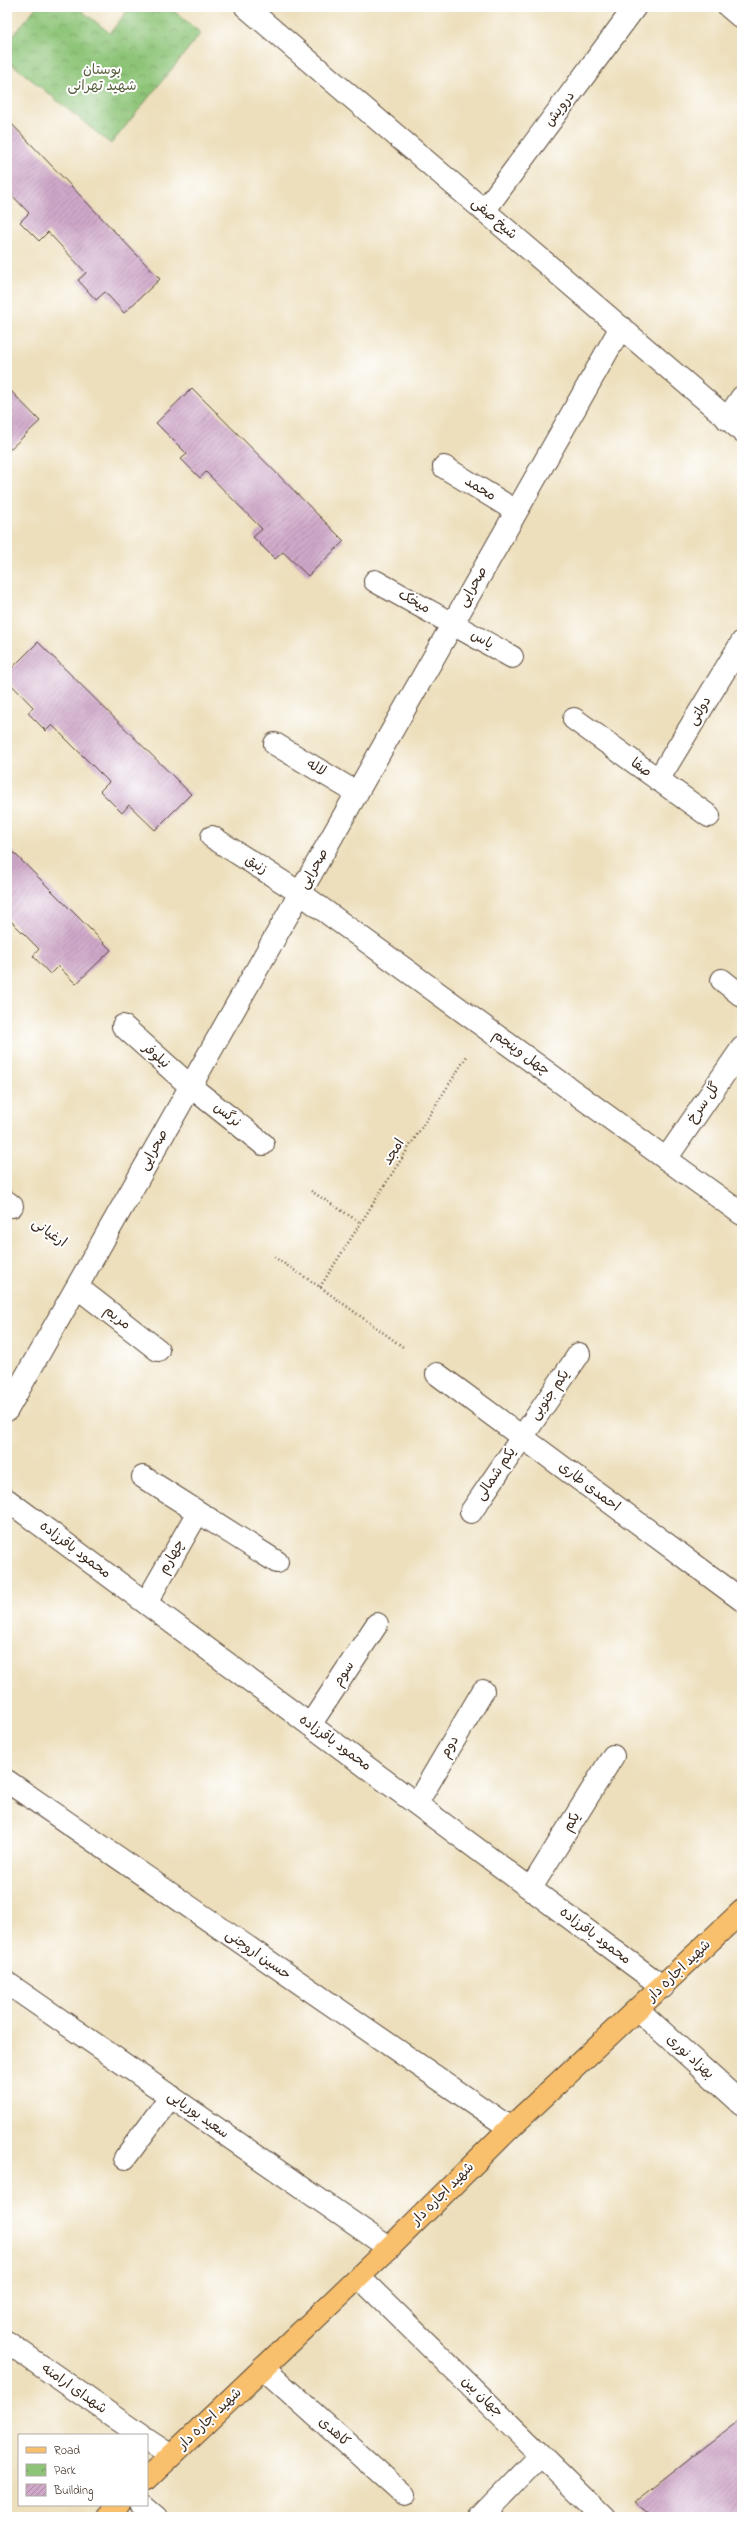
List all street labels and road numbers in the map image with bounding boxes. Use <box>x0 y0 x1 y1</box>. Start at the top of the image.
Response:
street label: درویش <box>540 87 580 131</box>
street label: شیخ صفی <box>466 193 522 245</box>
street label: محمد <box>460 471 500 507</box>
street label: صحرایی <box>453 563 493 611</box>
street label: میخک <box>394 585 434 619</box>
street label: یاس <box>467 625 497 655</box>
street label: دولتی <box>683 692 717 730</box>
street label: صفا <box>626 753 656 783</box>
street label: لاله <box>302 754 330 782</box>
street label: صحرایی <box>294 845 334 893</box>
street label: زنبق <box>241 850 271 880</box>
street label: چهل وپنجم <box>488 1025 554 1081</box>
street label: نیلوفر <box>137 1037 174 1074</box>
street label: گل سرخ <box>682 1078 726 1128</box>
street label: نرگس <box>209 1097 245 1133</box>
street label: صحرایی <box>134 1126 174 1174</box>
street label: امجد <box>378 1135 410 1169</box>
street label: ارغیانی <box>27 1213 71 1253</box>
street label: مریم <box>99 1301 135 1335</box>
street label: یکم جنوبی <box>525 1365 575 1425</box>
street label: یکم شمالی <box>470 1443 522 1505</box>
street label: احمدی طاری <box>554 1457 624 1517</box>
street label: محمود باقرزاده <box>35 1516 115 1584</box>
street label: چهارم <box>154 1536 190 1578</box>
street label: سوم <box>328 1657 360 1691</box>
street label: محمود باقرزاده <box>295 1710 375 1776</box>
street label: دوم <box>435 1732 465 1762</box>
street label: یکم <box>558 1808 586 1836</box>
street label: محمود باقرزاده <box>555 1902 635 1970</box>
street label: حسین اروجنی <box>221 1925 295 1985</box>
street label: شهید اجاره دار <box>641 1935 716 2008</box>
street label: بهزاد نوری <box>661 2030 719 2084</box>
street label: سعید بوریایی <box>163 2086 233 2144</box>
street label: شهید اجاره دار <box>406 2158 479 2231</box>
street label: شهدای ارامنه <box>37 2359 111 2419</box>
street label: جهان‌ بین <box>456 2372 508 2422</box>
street label: شهید اجاره دار <box>172 2383 247 2456</box>
street label: کاهدی <box>313 2412 355 2452</box>

